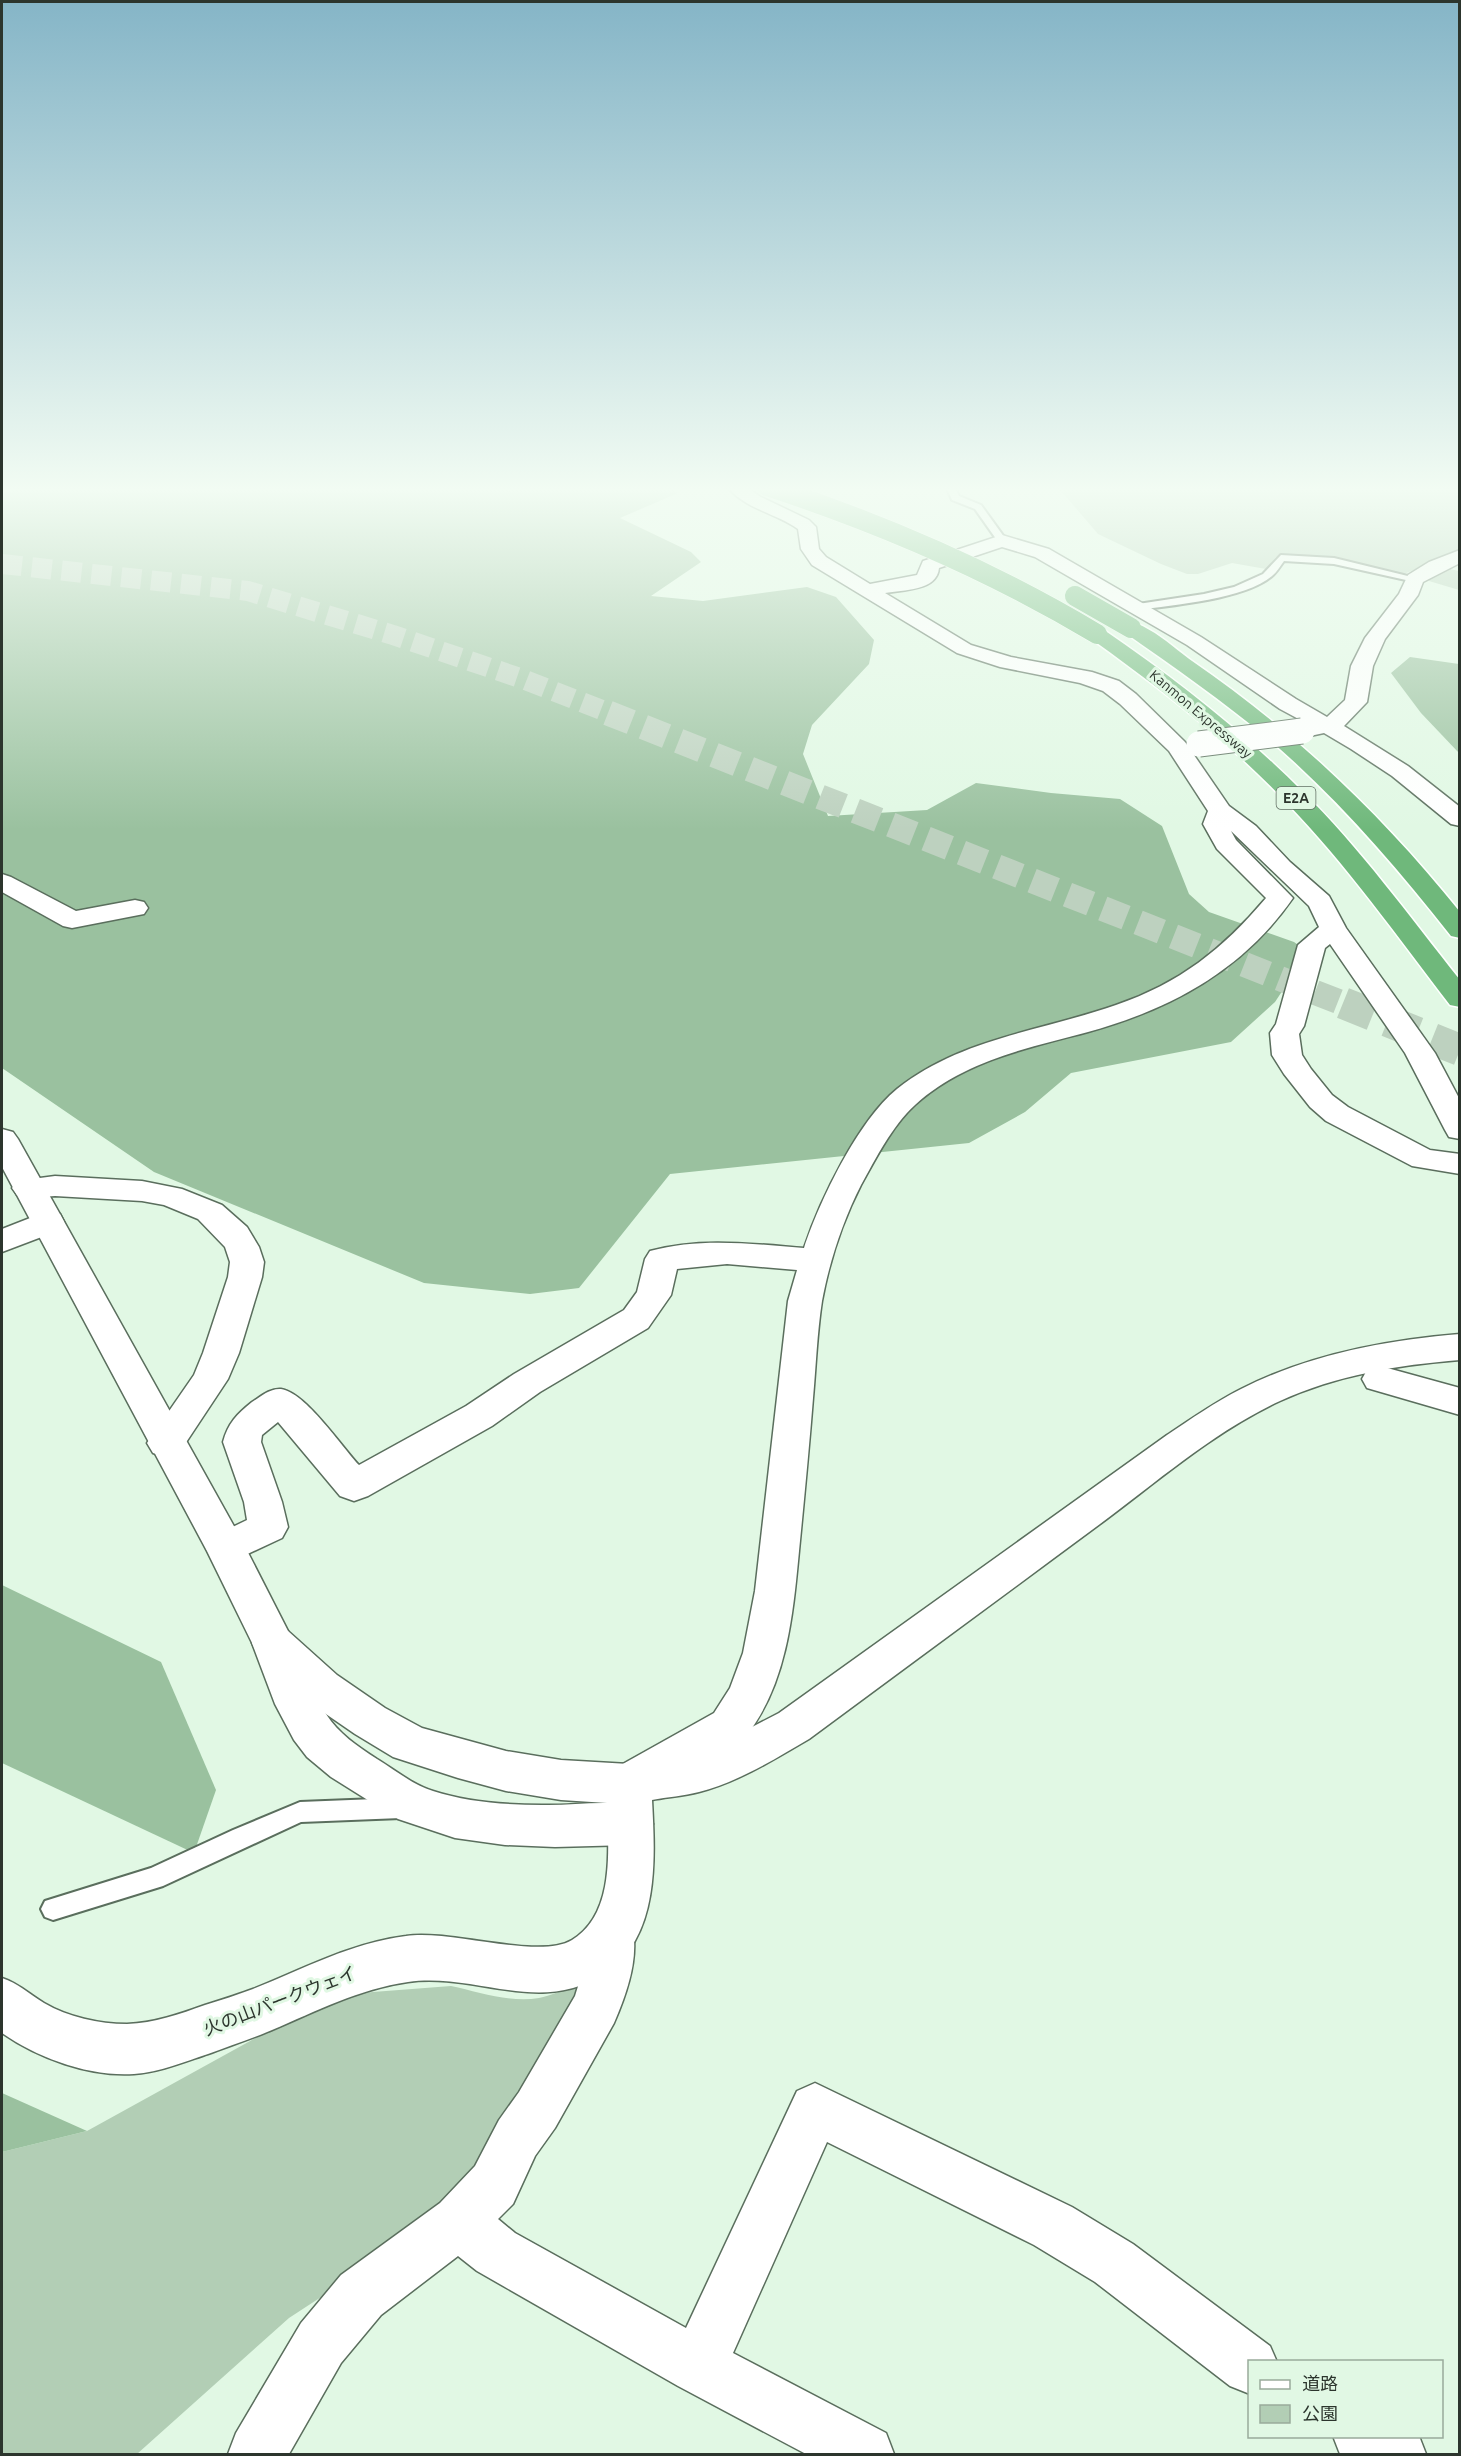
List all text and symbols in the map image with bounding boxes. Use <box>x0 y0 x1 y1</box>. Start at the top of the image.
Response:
street label: Kanmon Expressway <box>1147 667 1256 762</box>
road number: E2A <box>1276 787 1316 809</box>
street label: 火の山パークウェイ <box>200 1962 359 2038</box>
legend <box>1248 2360 1443 2438</box>
text: 道路 <box>1302 2373 1338 2393</box>
text: 公園 <box>1302 2403 1338 2423</box>

